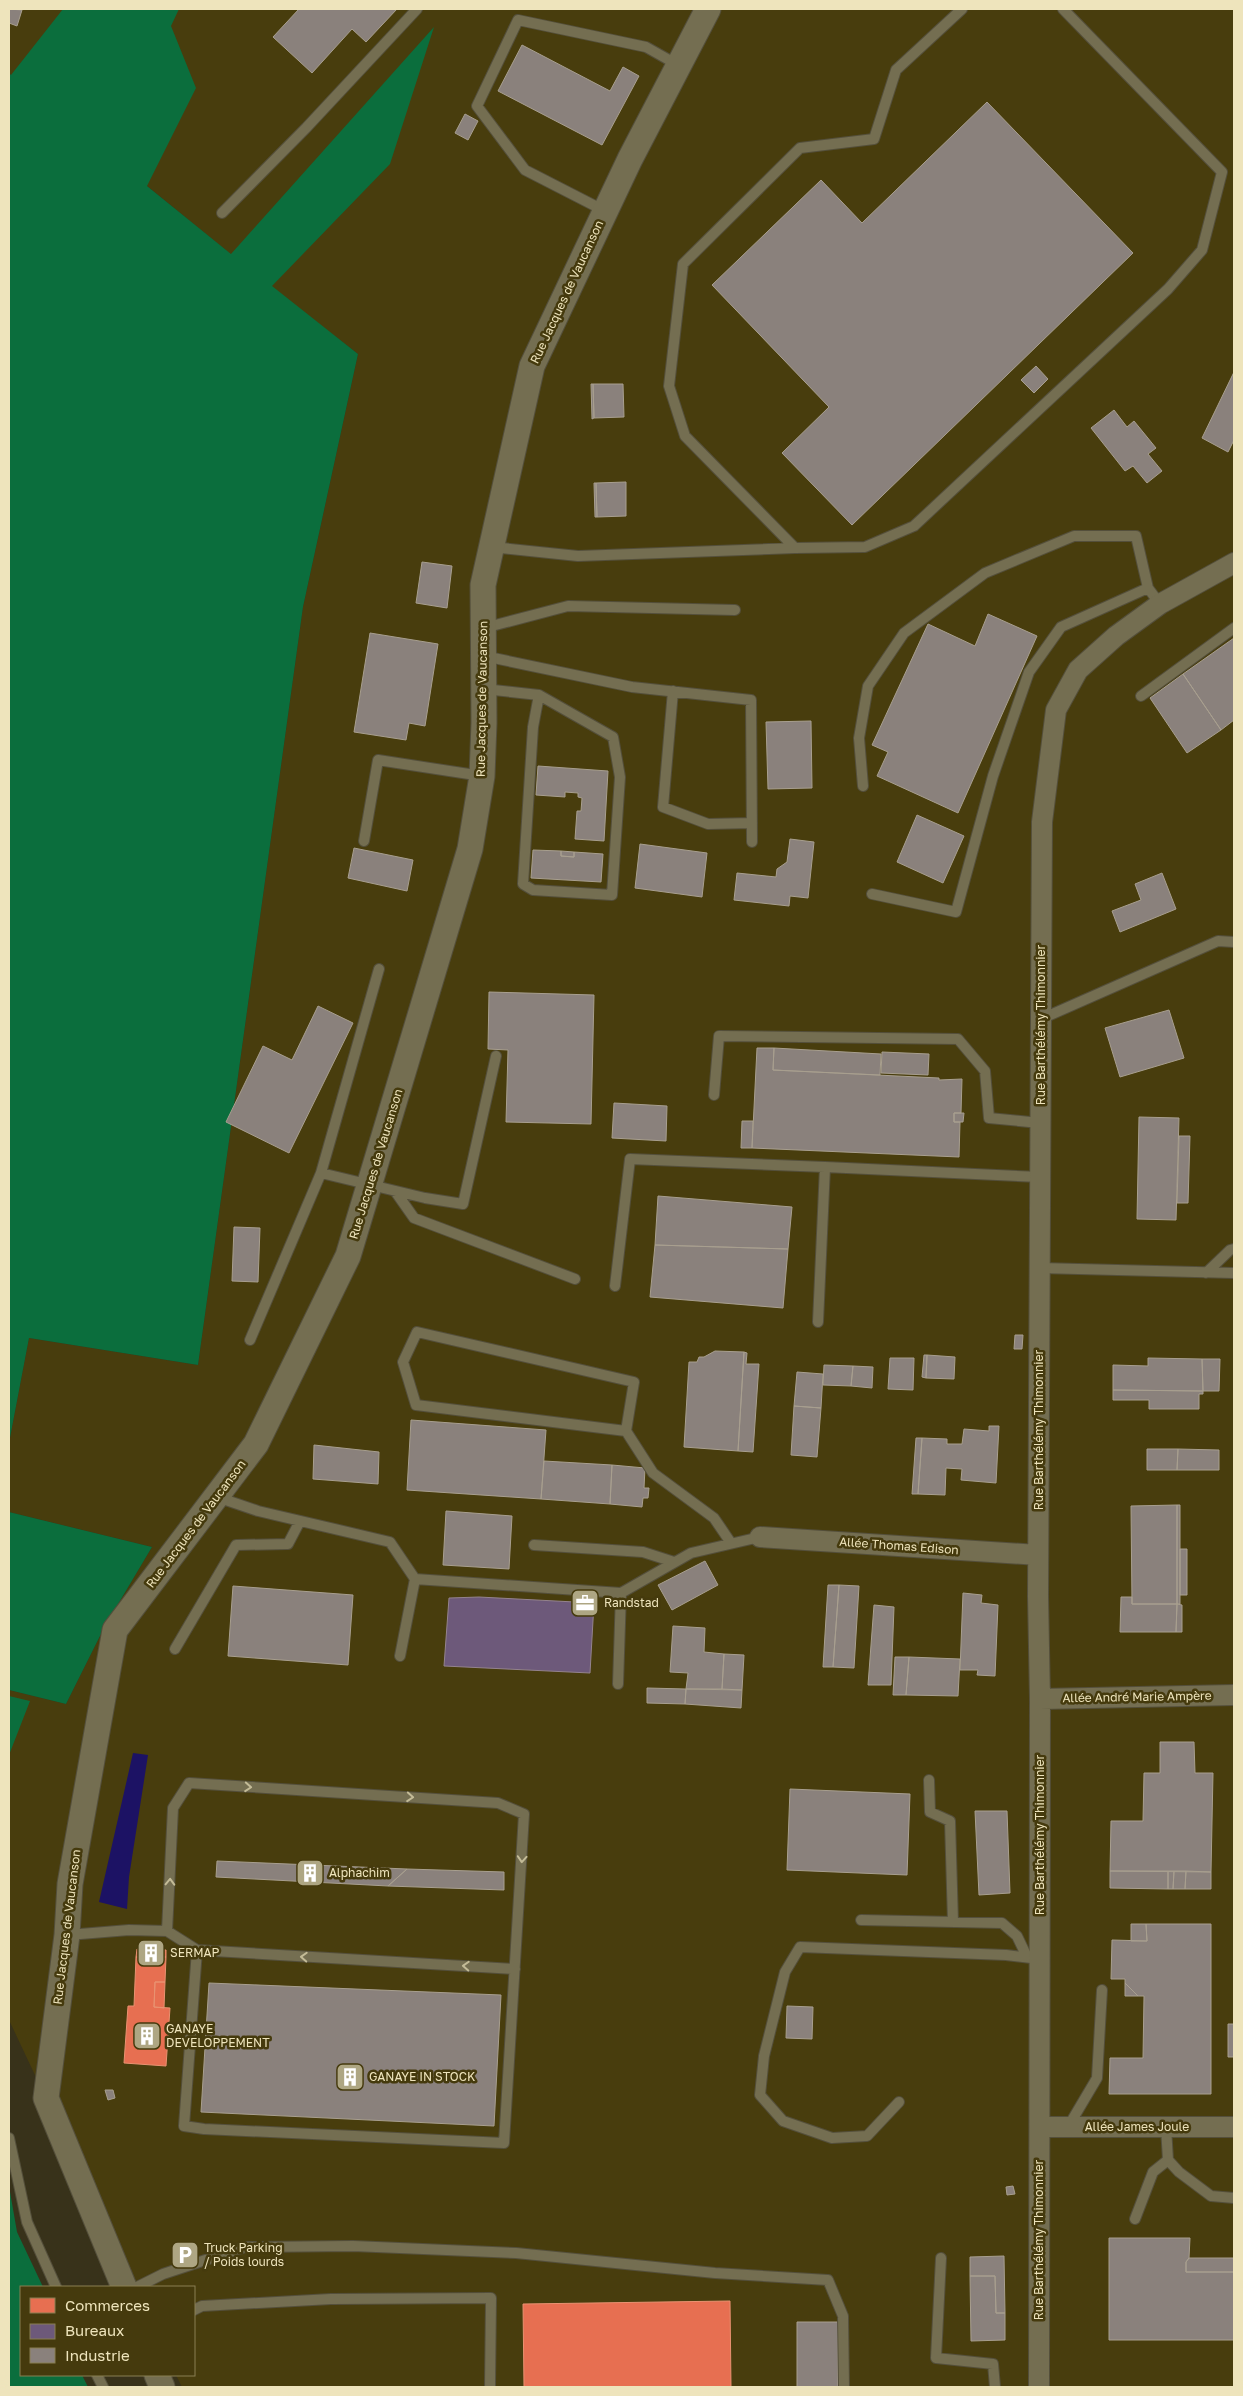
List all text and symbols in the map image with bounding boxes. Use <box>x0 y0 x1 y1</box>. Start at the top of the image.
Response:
street label: Rue Jacques de Vaucanson <box>527 218 606 366</box>
street label: Rue Jacques de Vaucanson <box>473 621 490 777</box>
street label: Rue Barthélémy Thimonnier <box>1033 945 1048 1105</box>
street label: Rue Jacques de Vaucanson <box>345 1087 406 1241</box>
street label: Rue Barthélémy Thimonnier <box>1031 1350 1046 1510</box>
street label: Rue Jacques de Vaucanson <box>143 1457 249 1591</box>
street label: Allée Thomas Edison <box>839 1534 959 1557</box>
office icon: Randstad <box>570 1588 600 1618</box>
place label: Randstad <box>604 1595 659 1610</box>
street label: Allée André Marie Ampère <box>1062 1688 1212 1705</box>
street label: Rue Barthélémy Thimonnier <box>1032 1755 1047 1915</box>
one-way arrow <box>244 1782 252 1793</box>
one-way arrow <box>406 1792 414 1803</box>
street label: Rue Jacques de Vaucanson <box>50 1848 83 2005</box>
one-way arrow <box>516 1856 527 1864</box>
building icon: Alphachim <box>295 1858 325 1888</box>
place label: Alphachim <box>329 1865 390 1880</box>
one-way arrow <box>164 1878 175 1886</box>
building icon: SERMAP <box>136 1938 166 1968</box>
place label: SERMAP <box>170 1945 220 1960</box>
one-way arrow <box>299 1951 307 1962</box>
one-way arrow <box>462 1961 470 1972</box>
building icon: GANAYE DEVELOPPEMENT <box>132 2021 162 2051</box>
place label: GANAYE DEVELOPPEMENT <box>166 2021 270 2050</box>
building icon: GANAYE IN STOCK <box>335 2062 365 2092</box>
place label: GANAYE IN STOCK <box>369 2069 475 2084</box>
street label: Allée James Joule <box>1085 2119 1189 2134</box>
street label: Rue Barthélémy Thimonnier <box>1031 2160 1046 2320</box>
parking icon: Truck Parking / Poids lourds <box>170 2240 200 2270</box>
place label: Truck Parking / Poids lourds <box>204 2240 284 2269</box>
legend <box>20 2286 195 2376</box>
text: Commerces <box>65 2296 150 2314</box>
text: Bureaux <box>65 2321 124 2339</box>
text: Industrie <box>65 2346 130 2364</box>

